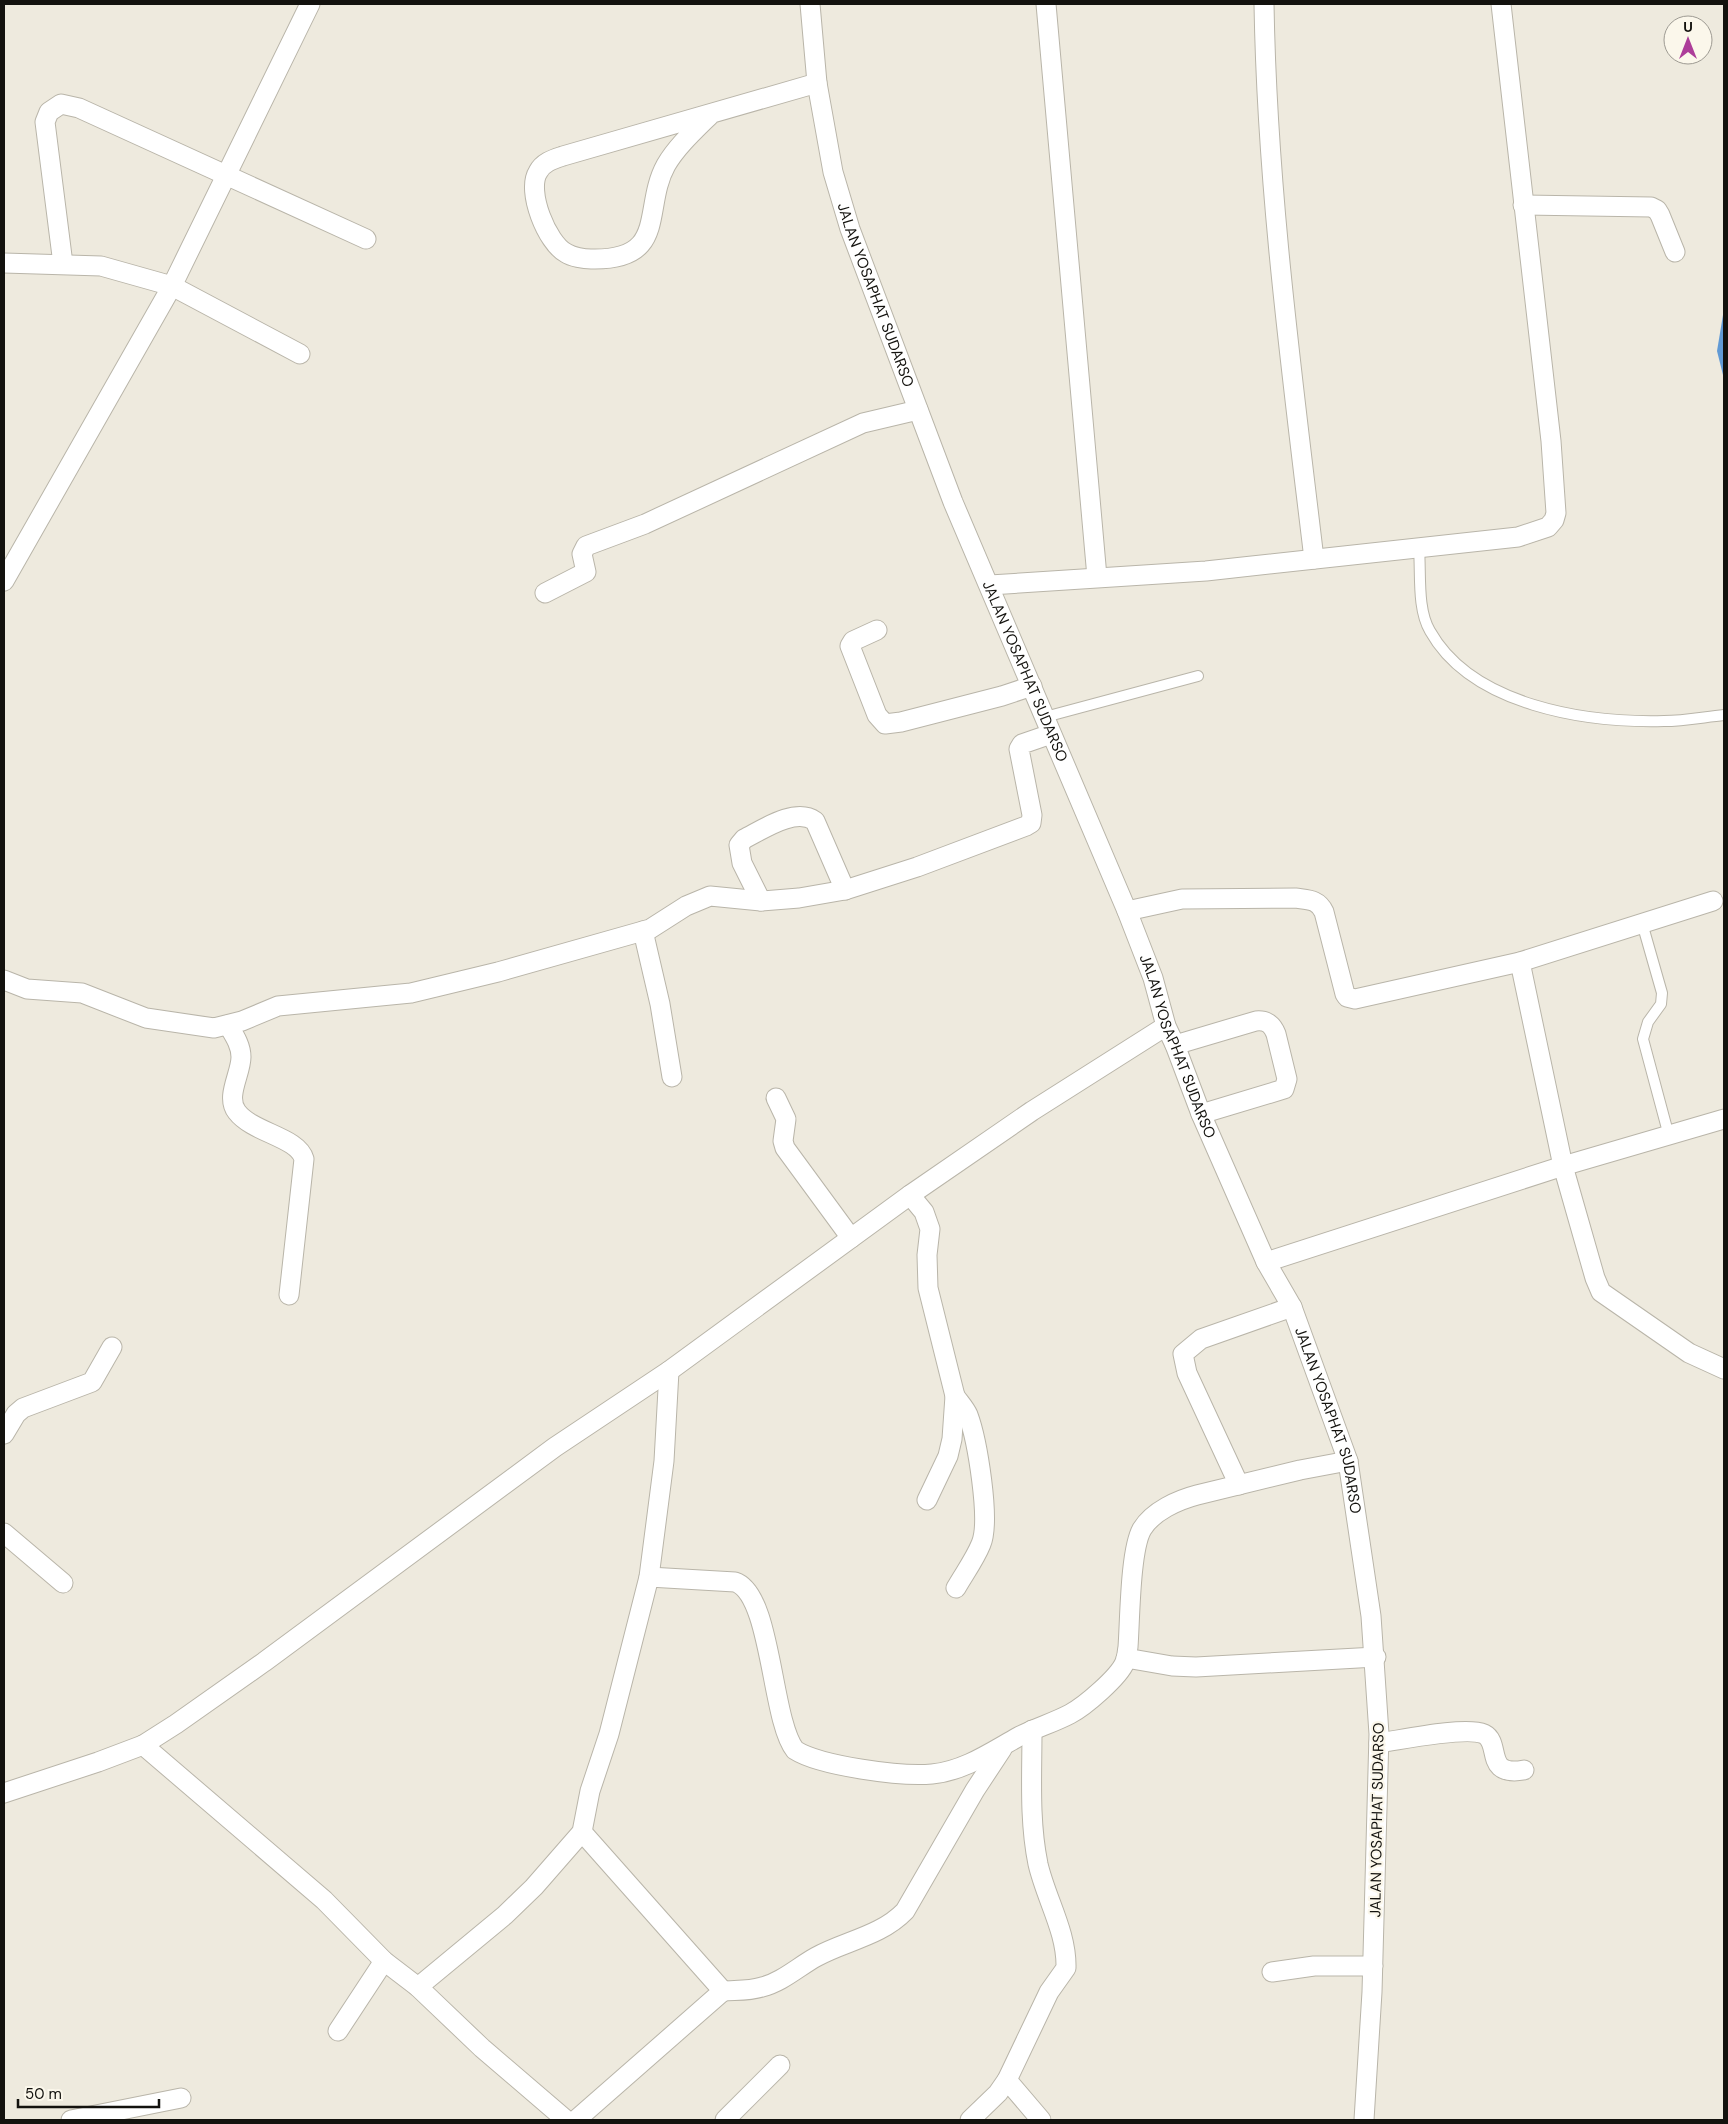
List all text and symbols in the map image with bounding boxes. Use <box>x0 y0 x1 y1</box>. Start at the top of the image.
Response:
north arrow <box>1663 15 1713 65</box>
text: U <box>1683 18 1693 36</box>
street label: JALAN YOSAPHAT SUDARSO <box>833 201 919 390</box>
street label: JALAN YOSAPHAT SUDARSO <box>978 578 1072 765</box>
street label: JALAN YOSAPHAT SUDARSO <box>1135 951 1220 1142</box>
street label: JALAN YOSAPHAT SUDARSO <box>1290 1324 1366 1515</box>
street label: JALAN YOSAPHAT SUDARSO <box>1365 1722 1389 1918</box>
scale bar <box>18 2076 159 2108</box>
text: 50 m <box>25 2084 62 2104</box>

